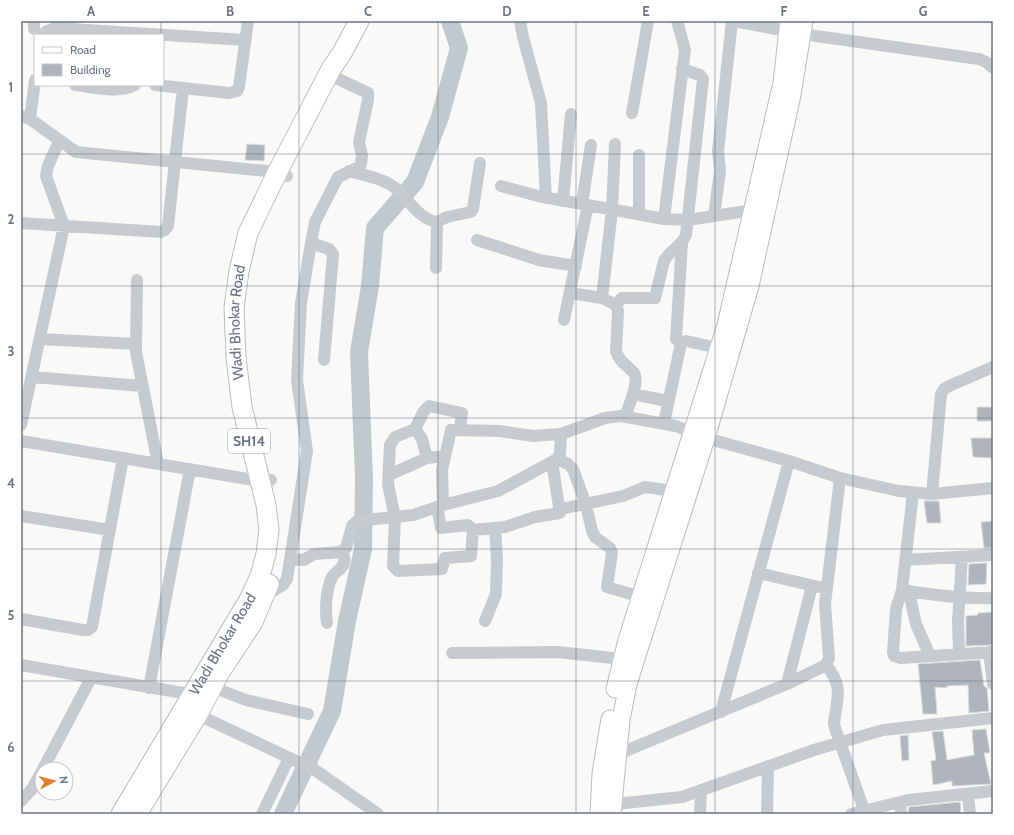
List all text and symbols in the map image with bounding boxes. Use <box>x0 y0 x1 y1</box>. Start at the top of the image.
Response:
text: A <box>87 3 96 19</box>
text: B <box>226 3 234 19</box>
text: C <box>364 3 372 19</box>
text: D <box>502 3 512 19</box>
text: E <box>642 3 650 19</box>
text: F <box>781 3 788 19</box>
text: G <box>919 3 928 19</box>
legend <box>34 34 164 86</box>
text: Road <box>70 42 96 57</box>
text: Building <box>70 62 112 77</box>
text: 1 <box>9 79 13 95</box>
text: 2 <box>8 211 15 227</box>
street label: Wadi Bhokar Road <box>225 263 249 381</box>
text: 3 <box>7 343 15 359</box>
road number: SH14 <box>228 429 270 453</box>
text: 4 <box>7 475 15 491</box>
street label: Wadi Bhokar Road <box>185 590 260 698</box>
text: 5 <box>8 607 15 623</box>
text: 6 <box>7 739 15 755</box>
north arrow <box>34 761 74 801</box>
text: N <box>57 775 71 784</box>

